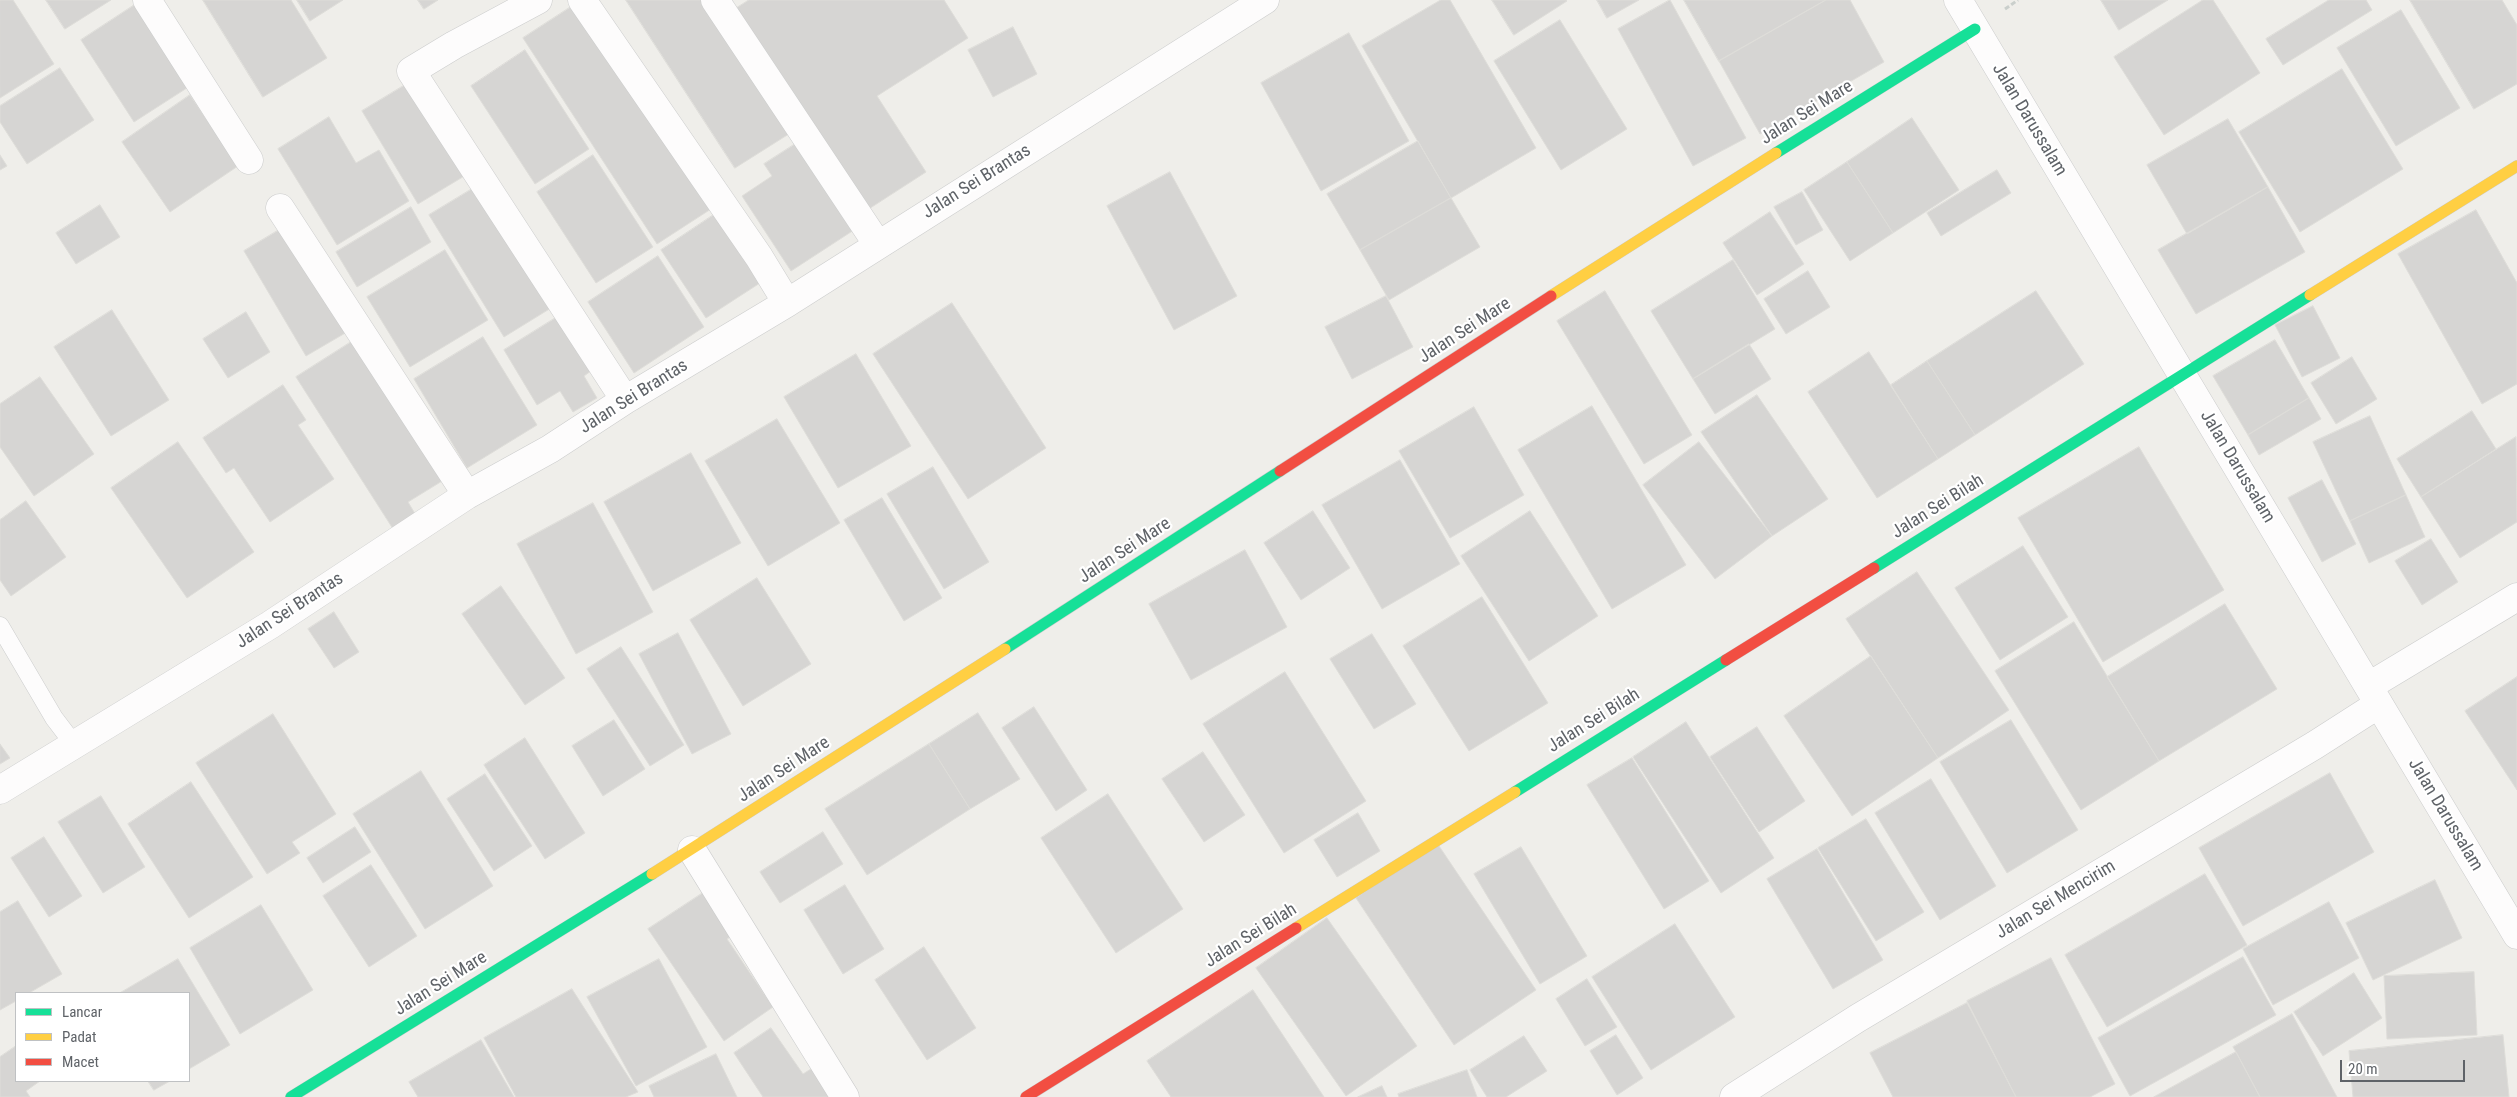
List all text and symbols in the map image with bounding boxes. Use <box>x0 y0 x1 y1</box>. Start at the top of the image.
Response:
street label: Jalan Darussalam <box>1987 60 2071 180</box>
street label: Jalan Sei Mare <box>1757 76 1857 150</box>
street label: Jalan Sei Brantas <box>919 140 1035 224</box>
street label: Jalan Sei Mare <box>1415 293 1515 369</box>
street label: Jalan Sei Brantas <box>576 355 692 439</box>
street label: Jalan Darussalam <box>2195 407 2279 527</box>
street label: Jalan Sei Bilah <box>1888 470 1988 544</box>
street label: Jalan Sei Mare <box>1075 513 1175 589</box>
street label: Jalan Sei Brantas <box>232 568 348 654</box>
street label: Jalan Sei Bilah <box>1544 684 1644 758</box>
street label: Jalan Sei Mare <box>734 732 834 808</box>
street label: Jalan Darussalam <box>2403 755 2487 875</box>
street label: Jalan Sei Mencirim <box>1992 856 2120 944</box>
street label: Jalan Sei Bilah <box>1201 899 1301 973</box>
street label: Jalan Sei Mare <box>391 947 491 1021</box>
legend <box>15 992 190 1082</box>
text: Lancar <box>62 1003 102 1021</box>
text: Padat <box>62 1028 96 1046</box>
scale bar <box>2342 1050 2467 1082</box>
text: Macet <box>62 1053 99 1071</box>
text: 20 m <box>2348 1060 2378 1078</box>

